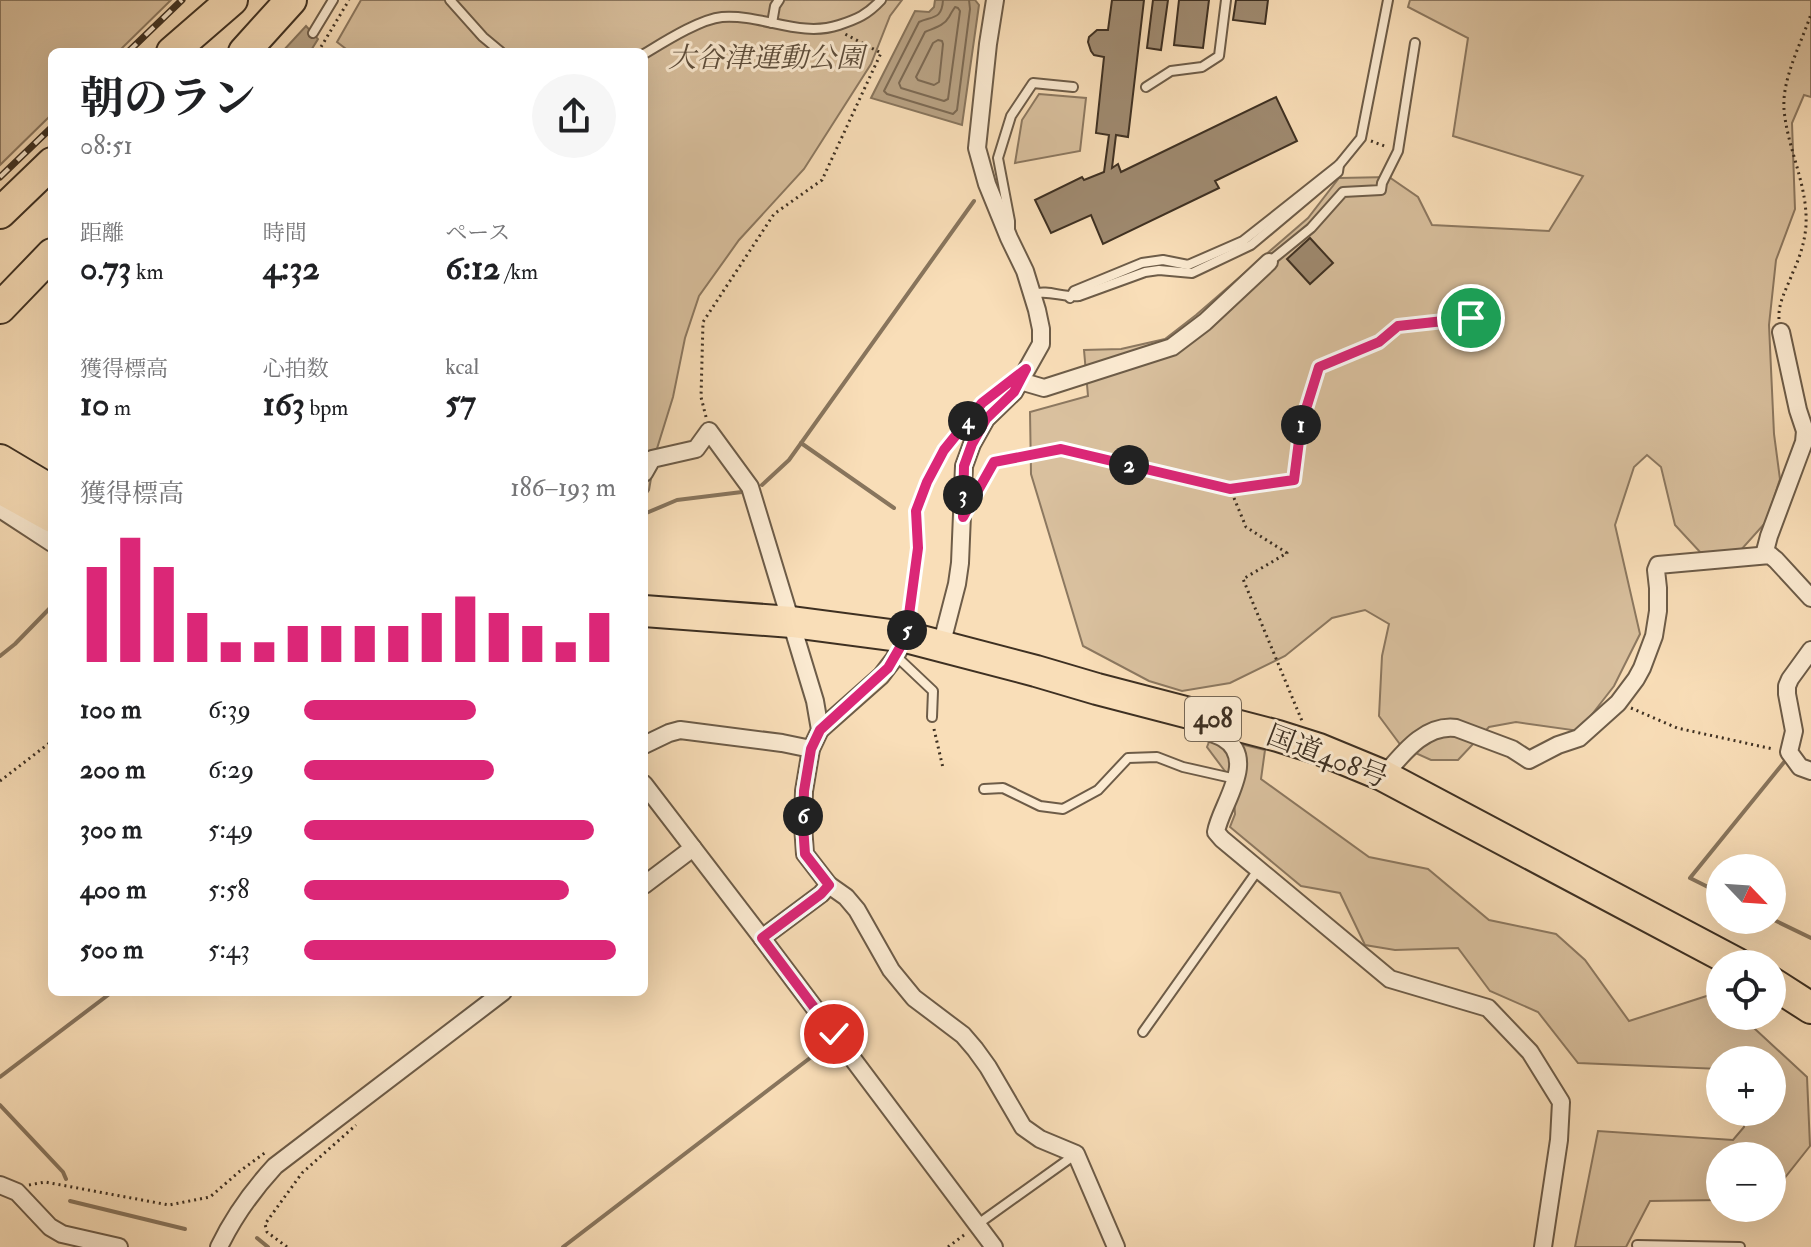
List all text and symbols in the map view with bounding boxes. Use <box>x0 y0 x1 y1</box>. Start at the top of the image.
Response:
park label: 大谷津運動公園 <box>668 41 868 76</box>
text: 朝のラン <box>80 72 256 127</box>
button: share <box>532 74 616 158</box>
text: 08:51 <box>80 130 133 162</box>
text: 距離 <box>80 219 124 247</box>
text: 時間 <box>263 219 307 247</box>
text: ペース <box>445 219 510 247</box>
text: 0.73 <box>80 247 131 290</box>
text: 4:32 <box>263 247 320 290</box>
text: 6:12 <box>445 247 500 290</box>
text: km <box>131 258 164 286</box>
text: /km <box>500 258 538 286</box>
pin <box>1437 284 1505 352</box>
icon: arrive <box>1449 296 1493 340</box>
text: kcal <box>445 353 479 381</box>
text: 獲得標高 <box>80 355 168 383</box>
text: 心拍数 <box>263 355 329 383</box>
text: 57 <box>445 381 476 424</box>
text: 10 <box>80 383 109 426</box>
text: 163 <box>263 383 305 426</box>
text: m <box>109 394 131 422</box>
text: bpm <box>305 394 348 422</box>
pin: 4 <box>948 401 988 441</box>
pin: 1 <box>1281 405 1321 445</box>
text: 4 <box>962 407 974 435</box>
text: 1 <box>1297 411 1305 439</box>
pin: 2 <box>1109 445 1149 485</box>
text: 2 <box>1123 451 1135 479</box>
text: 186–193 m <box>510 472 616 504</box>
pin: 3 <box>943 475 983 515</box>
text: 獲得標高 <box>80 478 184 510</box>
text: 3 <box>959 481 967 509</box>
pin: 5 <box>887 610 927 650</box>
text: 5 <box>902 616 912 644</box>
text: 100 m <box>80 694 141 726</box>
text: 6:39 <box>208 694 251 726</box>
road number: 408 <box>1185 697 1241 741</box>
street label: 国道408号 <box>1262 718 1392 796</box>
text: 200 m <box>80 754 145 786</box>
text: 6:29 <box>208 754 254 786</box>
pin: 6 <box>783 796 823 836</box>
text: 6 <box>797 802 809 830</box>
text: 300 m <box>80 814 142 846</box>
text: 5:49 <box>208 814 253 846</box>
north arrow <box>1706 854 1786 934</box>
map controls <box>1706 854 1786 1222</box>
text: 400 m <box>80 874 146 906</box>
text: 5:58 <box>208 874 250 906</box>
text: 500 m <box>80 934 144 966</box>
text: 5:43 <box>208 934 250 966</box>
button: locate <box>1706 950 1786 1030</box>
pin <box>800 1000 868 1068</box>
icon: check <box>812 1012 856 1056</box>
button: + <box>1706 1046 1786 1126</box>
button: − <box>1706 1142 1786 1222</box>

